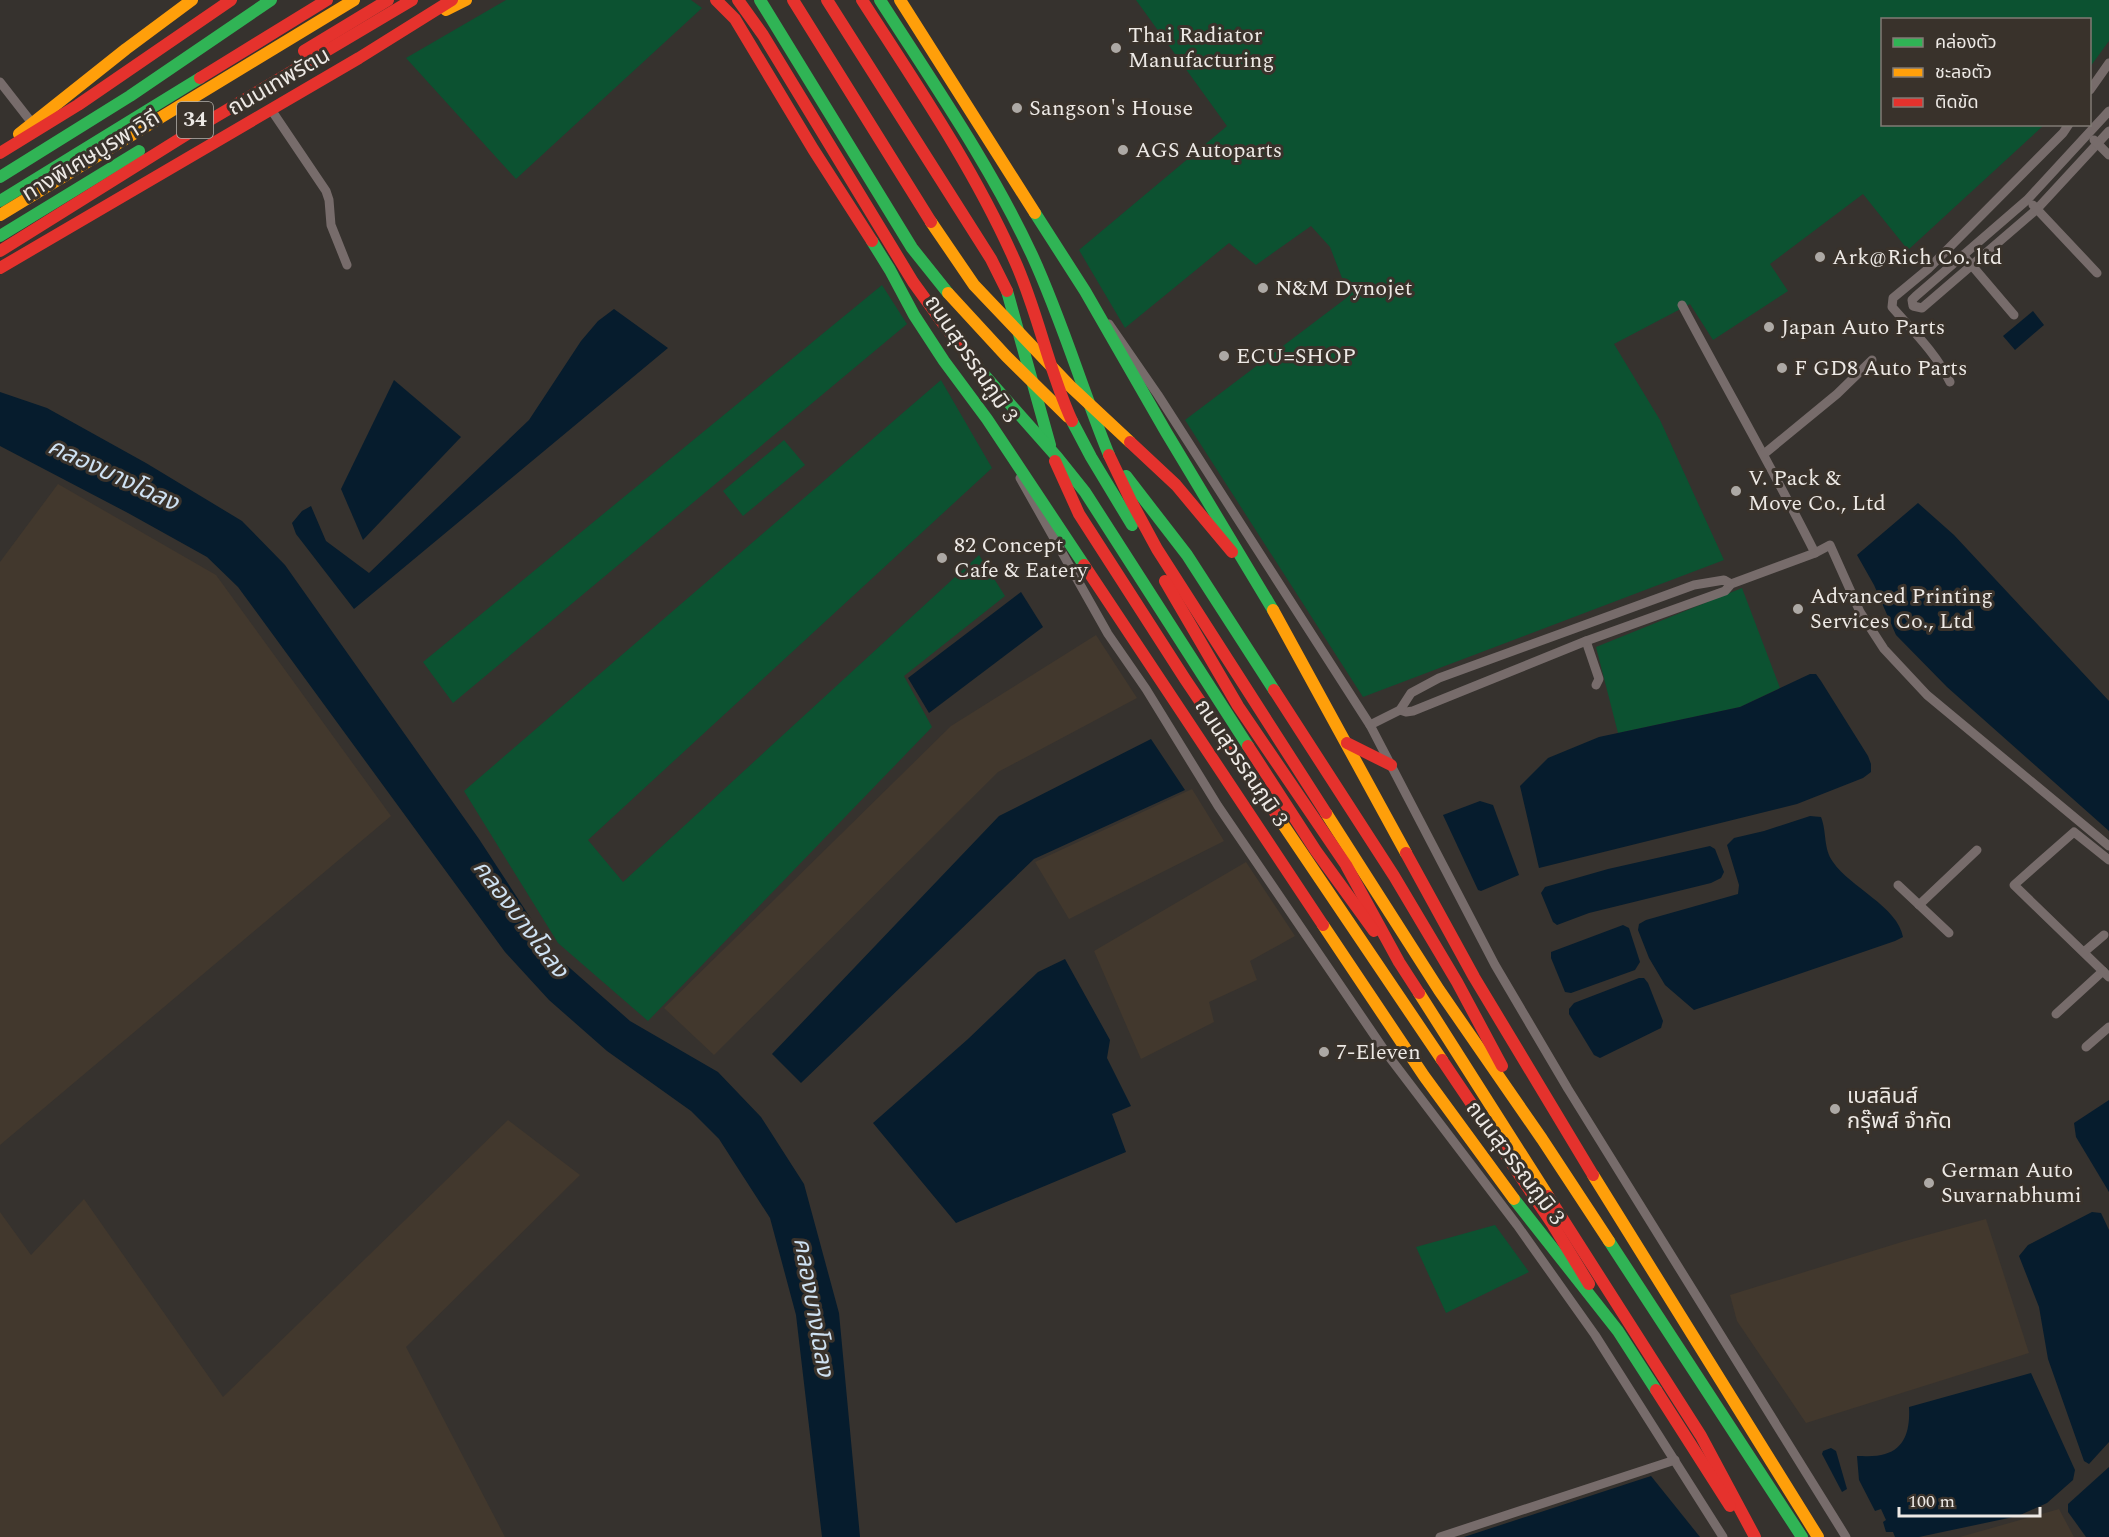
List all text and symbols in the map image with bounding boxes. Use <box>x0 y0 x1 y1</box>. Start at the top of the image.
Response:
legend <box>1881 18 2091 126</box>
place label: Thai Radiator Manufacturing <box>1128 19 1274 77</box>
text: คล่องตัว <box>1935 29 1997 56</box>
street label: ถนนเทพรัตน <box>222 39 336 125</box>
marker: Thai Radiator Manufacturing <box>1109 41 1123 55</box>
text: ชะลอตัว <box>1935 59 1992 86</box>
text: ติดขัด <box>1935 89 1978 116</box>
place label: Sangson's House <box>1029 92 1193 125</box>
marker: Sangson's House <box>1010 101 1024 115</box>
street label: ทางพิเศษบูรพาวิถี <box>16 102 166 210</box>
road number: 34 <box>177 102 213 138</box>
place label: AGS Autoparts <box>1135 134 1282 167</box>
marker: AGS Autoparts <box>1116 143 1130 157</box>
place label: Ark@Rich Co. ltd <box>1832 241 2002 274</box>
marker: Ark@Rich Co. ltd <box>1813 250 1827 264</box>
place label: N&M Dynojet <box>1275 272 1413 305</box>
marker: N&M Dynojet <box>1256 281 1270 295</box>
street label: ถนนสุวรรณภูมิ 3 <box>916 288 1026 430</box>
place label: Japan Auto Parts <box>1781 311 1945 344</box>
marker: Japan Auto Parts <box>1762 320 1776 334</box>
place label: ECU=SHOP <box>1236 340 1356 373</box>
marker: ECU=SHOP <box>1217 349 1231 363</box>
place label: F GD8 Auto Parts <box>1794 352 1967 385</box>
marker: F GD8 Auto Parts <box>1775 361 1789 375</box>
water label: คลองบางโฉลง <box>42 429 185 521</box>
place label: V. Pack & Move Co., Ltd <box>1748 462 1886 520</box>
marker: V. Pack & Move Co., Ltd <box>1729 484 1743 498</box>
place label: 82 Concept Cafe & Eatery <box>954 529 1089 587</box>
marker: 82 Concept Cafe & Eatery <box>935 551 949 565</box>
place label: Advanced Printing Services Co., Ltd <box>1810 580 1993 638</box>
marker: Advanced Printing Services Co., Ltd <box>1791 602 1805 616</box>
street label: ถนนสุวรรณภูมิ 3 <box>1186 692 1296 834</box>
water label: คลองบางโฉลง <box>463 852 577 987</box>
place label: 7-Eleven <box>1336 1036 1421 1069</box>
marker: 7-Eleven <box>1317 1045 1331 1059</box>
place label: เบสลินส์ กรุ๊พส์ จำกัด <box>1847 1080 1952 1138</box>
street label: ถนนสุวรรณภูมิ 3 <box>1457 1094 1573 1232</box>
marker: เบสลินส์ กรุ๊พส์ จำกัด <box>1828 1102 1842 1116</box>
place label: German Auto Suvarnabhumi <box>1941 1154 2082 1212</box>
marker: German Auto Suvarnabhumi <box>1922 1176 1936 1190</box>
water label: คลองบางโฉลง <box>783 1235 843 1380</box>
scale bar <box>1899 1480 2040 1518</box>
text: 100 m <box>1908 1488 1955 1515</box>

